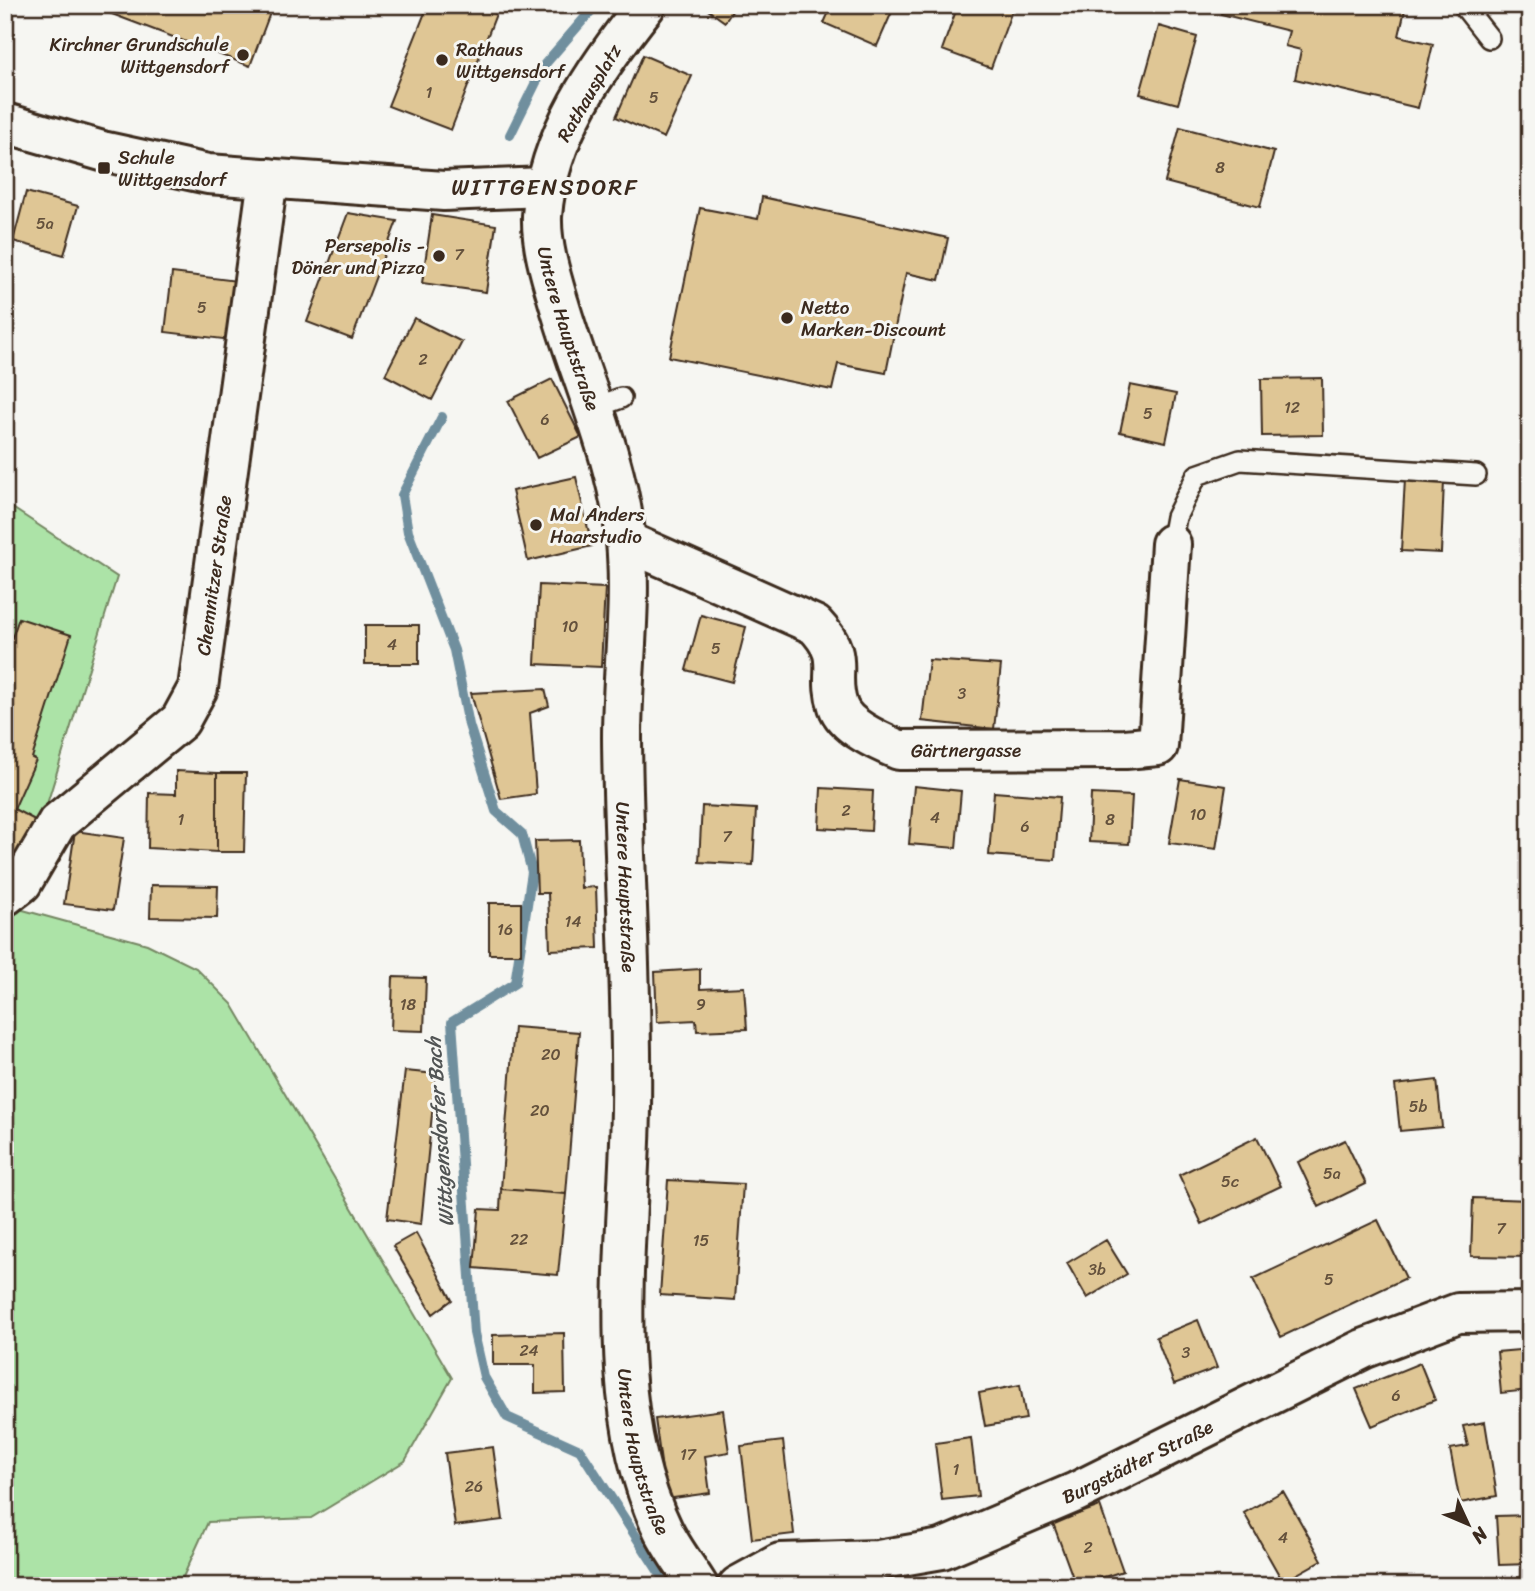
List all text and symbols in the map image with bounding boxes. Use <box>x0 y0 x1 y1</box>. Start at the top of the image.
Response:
place label: Kirchner Grundschule Wittgensdorf <box>50 28 231 83</box>
place label: Rathaus Wittgensdorf <box>456 33 566 88</box>
street label: Rathausplatz <box>548 37 631 148</box>
marker: Kirchner Grundschule Wittgensdorf <box>235 47 251 63</box>
marker: Rathaus Wittgensdorf <box>434 52 450 68</box>
house number: 1 <box>426 78 433 107</box>
house number: 5 <box>649 83 659 112</box>
place label: Schule Wittgensdorf <box>118 141 228 196</box>
house number: 8 <box>1215 153 1225 182</box>
marker: Schule Wittgensdorf <box>96 160 112 176</box>
district label: WITTGENSDORF <box>451 167 639 208</box>
house number: 5a <box>36 209 54 238</box>
place label: Persepolis - Döner und Pizza <box>291 229 425 284</box>
house number: 7 <box>454 240 464 269</box>
street label: Untere Hauptstraße <box>528 243 610 415</box>
marker: Persepolis - Döner und Pizza <box>431 248 447 264</box>
place label: Netto Marken-Discount <box>801 291 946 346</box>
house number: 5 <box>197 293 207 322</box>
marker: Netto Marken-Discount <box>779 310 795 326</box>
house number: 2 <box>418 345 428 374</box>
house number: 12 <box>1284 393 1300 422</box>
house number: 5 <box>1143 399 1153 428</box>
house number: 6 <box>540 405 550 434</box>
street label: Chemnitzer Straße <box>186 493 241 658</box>
place label: Mal Anders Haarstudio <box>550 498 645 553</box>
marker: Mal Anders Haarstudio <box>528 517 544 533</box>
house number: 10 <box>562 612 578 641</box>
house number: 4 <box>387 630 397 659</box>
house number: 5 <box>711 634 721 663</box>
house number: 3 <box>958 679 967 708</box>
street label: Gärtnergasse <box>911 733 1021 766</box>
house number: 2 <box>841 796 851 825</box>
house number: 10 <box>1190 800 1206 829</box>
street label: Untere Hauptstraße <box>607 801 646 973</box>
house number: 4 <box>930 803 940 832</box>
house number: 1 <box>178 805 185 834</box>
house number: 8 <box>1105 805 1115 834</box>
house number: 6 <box>1020 812 1030 841</box>
house number: 7 <box>722 822 732 851</box>
house number: 14 <box>565 907 581 936</box>
house number: 16 <box>497 915 513 944</box>
house number: 18 <box>400 990 417 1019</box>
house number: 9 <box>696 990 706 1019</box>
water label: Wittgensdorfer Bach <box>414 1034 466 1228</box>
house number: 20 <box>541 1040 561 1069</box>
house number: 5b <box>1409 1092 1427 1121</box>
house number: 20 <box>530 1096 550 1125</box>
house number: 5a <box>1323 1159 1341 1188</box>
house number: 5c <box>1221 1167 1239 1196</box>
house number: 7 <box>1496 1214 1506 1243</box>
house number: 22 <box>510 1225 528 1254</box>
house number: 15 <box>693 1226 710 1255</box>
house number: 3b <box>1088 1255 1106 1284</box>
house number: 5 <box>1324 1265 1334 1294</box>
house number: 24 <box>519 1336 539 1365</box>
house number: 3 <box>1182 1338 1191 1367</box>
street label: Untere Hauptstraße <box>608 1367 679 1541</box>
house number: 6 <box>1391 1381 1401 1410</box>
street label: Burgstädter Straße <box>1057 1410 1219 1513</box>
house number: 17 <box>680 1440 697 1469</box>
house number: 1 <box>953 1455 960 1484</box>
house number: 26 <box>465 1472 483 1501</box>
north arrow <box>1434 1490 1504 1560</box>
text: N <box>1463 1519 1497 1552</box>
house number: 4 <box>1278 1523 1288 1552</box>
house number: 2 <box>1083 1533 1093 1562</box>

